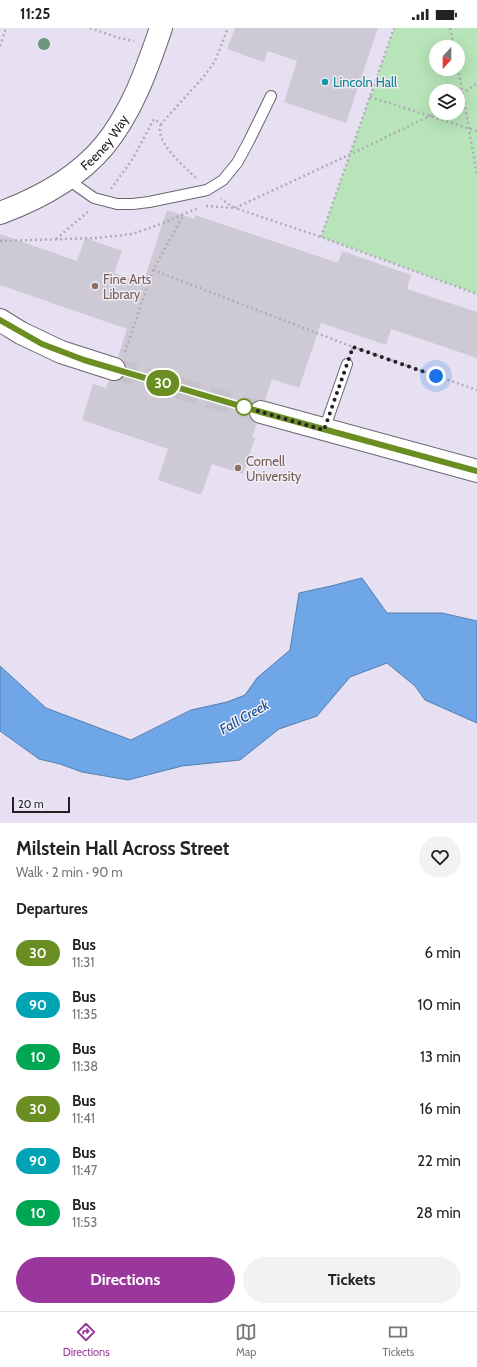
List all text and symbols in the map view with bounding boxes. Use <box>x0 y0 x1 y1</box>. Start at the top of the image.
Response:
text: 11:25 <box>20 5 50 23</box>
north arrow <box>429 40 465 76</box>
map controls <box>429 40 465 120</box>
place label: Lincoln Hall <box>333 74 397 90</box>
marker: Lincoln Hall <box>320 77 330 87</box>
button: layers <box>429 84 465 120</box>
street label: Feeney Way <box>77 111 132 174</box>
place label: Fine Arts Library <box>103 271 152 302</box>
marker: Fine Arts Library <box>90 281 100 291</box>
your location <box>426 366 446 386</box>
line badge: 30 <box>145 370 181 396</box>
text: 30 <box>154 374 172 392</box>
unlabelled marker <box>235 398 253 416</box>
place label: Cornell University <box>246 453 302 484</box>
marker: Cornell University <box>233 463 243 473</box>
water label: Fall Creek <box>216 695 273 738</box>
scale bar <box>12 795 70 814</box>
text: 20 m <box>18 797 44 811</box>
button: heart <box>419 836 461 878</box>
text: Milstein Hall Across Street <box>16 837 229 860</box>
text: Walk · 2 min · 90 m <box>16 864 123 880</box>
text: Departures <box>16 900 88 918</box>
text: Bus <box>72 936 96 954</box>
text: 30 <box>29 944 47 962</box>
text: 6 min <box>424 944 461 962</box>
text: 11:31 <box>72 954 94 970</box>
text: Bus <box>72 988 96 1006</box>
text: 90 <box>29 996 47 1014</box>
text: 10 min <box>418 996 461 1014</box>
text: 11:35 <box>72 1006 97 1022</box>
text: Bus <box>72 1040 96 1058</box>
text: 10 <box>30 1048 46 1066</box>
text: 13 min <box>420 1048 461 1066</box>
text: 11:38 <box>72 1058 98 1074</box>
text: Bus <box>72 1092 96 1110</box>
text: 30 <box>29 1100 47 1118</box>
text: 16 min <box>419 1100 461 1118</box>
text: 11:41 <box>72 1110 95 1126</box>
text: Bus <box>72 1144 96 1162</box>
text: 90 <box>29 1152 47 1170</box>
text: 22 min <box>417 1152 461 1170</box>
text: 11:47 <box>72 1162 97 1178</box>
text: Bus <box>72 1196 96 1214</box>
text: 10 <box>30 1204 46 1222</box>
text: 28 min <box>416 1204 461 1222</box>
text: 11:53 <box>72 1214 97 1230</box>
button: Directions <box>16 1257 235 1303</box>
button: Tickets <box>243 1257 461 1303</box>
tab: Directions <box>63 1321 110 1359</box>
tab: Map <box>235 1321 257 1359</box>
tab: Tickets <box>383 1321 414 1359</box>

